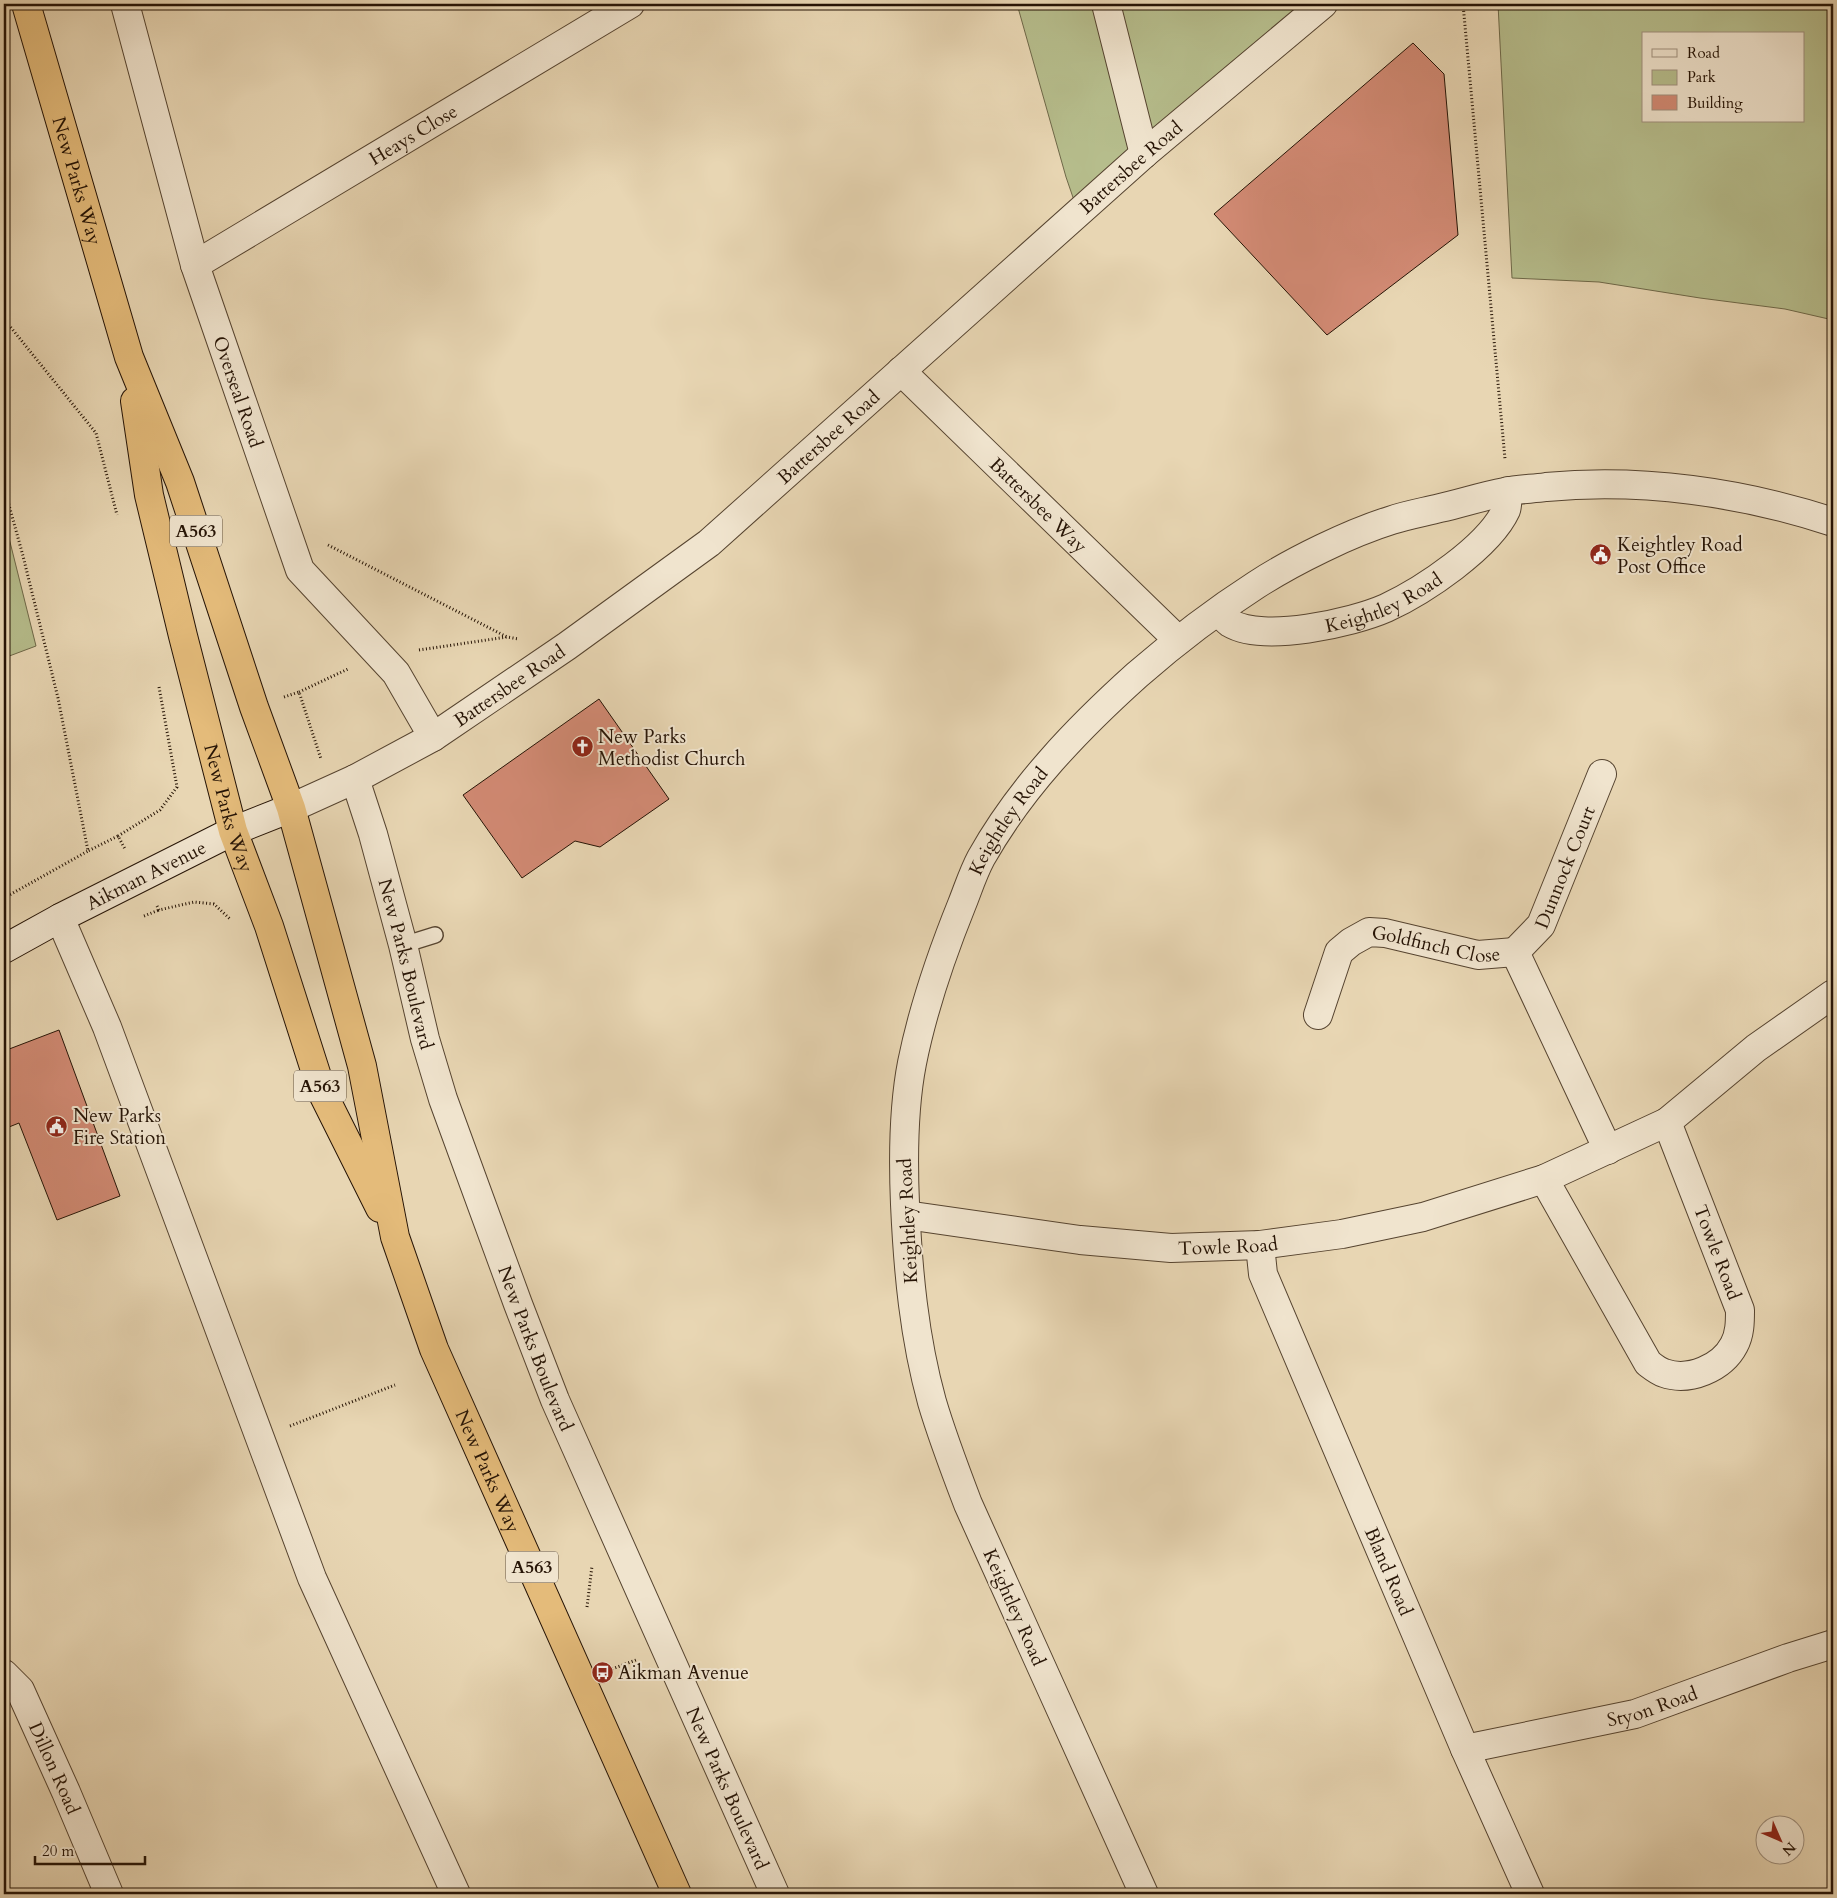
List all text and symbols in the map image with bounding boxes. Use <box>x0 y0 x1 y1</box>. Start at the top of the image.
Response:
legend <box>1642 32 1804 122</box>
text: Road <box>1687 43 1720 63</box>
text: Park <box>1687 67 1716 87</box>
text: Building <box>1687 93 1743 113</box>
street label: Heays Close <box>364 99 462 172</box>
street label: New Parks Way <box>46 114 108 248</box>
street label: Battersbee Road <box>1074 115 1188 220</box>
street label: Overseal Road <box>206 332 269 451</box>
street label: Battersbee Road <box>772 384 886 490</box>
street label: Battersbee Way <box>983 452 1093 559</box>
road number: A563 <box>170 516 222 546</box>
place label: Keightley Road Post Office <box>1617 532 1743 580</box>
public building icon: Keightley Road Post Office <box>1589 543 1613 567</box>
street label: Keightley Road <box>1323 567 1448 639</box>
street label: Battersbee Road <box>449 639 571 733</box>
place label: New Parks Methodist Church <box>598 724 746 772</box>
church icon: New Parks Methodist Church <box>570 735 594 759</box>
street label: New Parks Way <box>197 741 259 876</box>
street label: Keightley Road <box>963 762 1054 879</box>
street label: Dunnock Court <box>1529 802 1602 933</box>
street label: Aikman Avenue <box>82 835 211 917</box>
street label: New Parks Boulevard <box>372 876 439 1053</box>
street label: Goldfinch Close <box>1371 920 1501 969</box>
road number: A563 <box>294 1070 346 1102</box>
place label: New Parks Fire Station <box>73 1103 166 1151</box>
public building icon: New Parks Fire Station <box>45 1114 69 1138</box>
street label: Keightley Road <box>892 1158 924 1284</box>
street label: Towle Road <box>1687 1201 1747 1304</box>
street label: Towle Road <box>1178 1231 1279 1262</box>
street label: New Parks Boulevard <box>491 1262 579 1435</box>
street label: New Parks Way <box>449 1406 526 1537</box>
street label: Bland Road <box>1358 1523 1419 1620</box>
street label: Keightley Road <box>977 1545 1051 1670</box>
road number: A563 <box>506 1551 558 1582</box>
bus stop icon: Aikman Avenue <box>590 1660 614 1684</box>
place label: Aikman Avenue <box>618 1660 749 1686</box>
street label: Styon Road <box>1605 1680 1701 1733</box>
street label: New Parks Boulevard <box>679 1703 774 1874</box>
street label: Dillon Road <box>22 1718 86 1818</box>
north arrow <box>1754 1816 1804 1866</box>
scale bar <box>35 1833 145 1865</box>
text: N <box>1778 1838 1800 1860</box>
text: 20 m <box>42 1841 74 1861</box>

